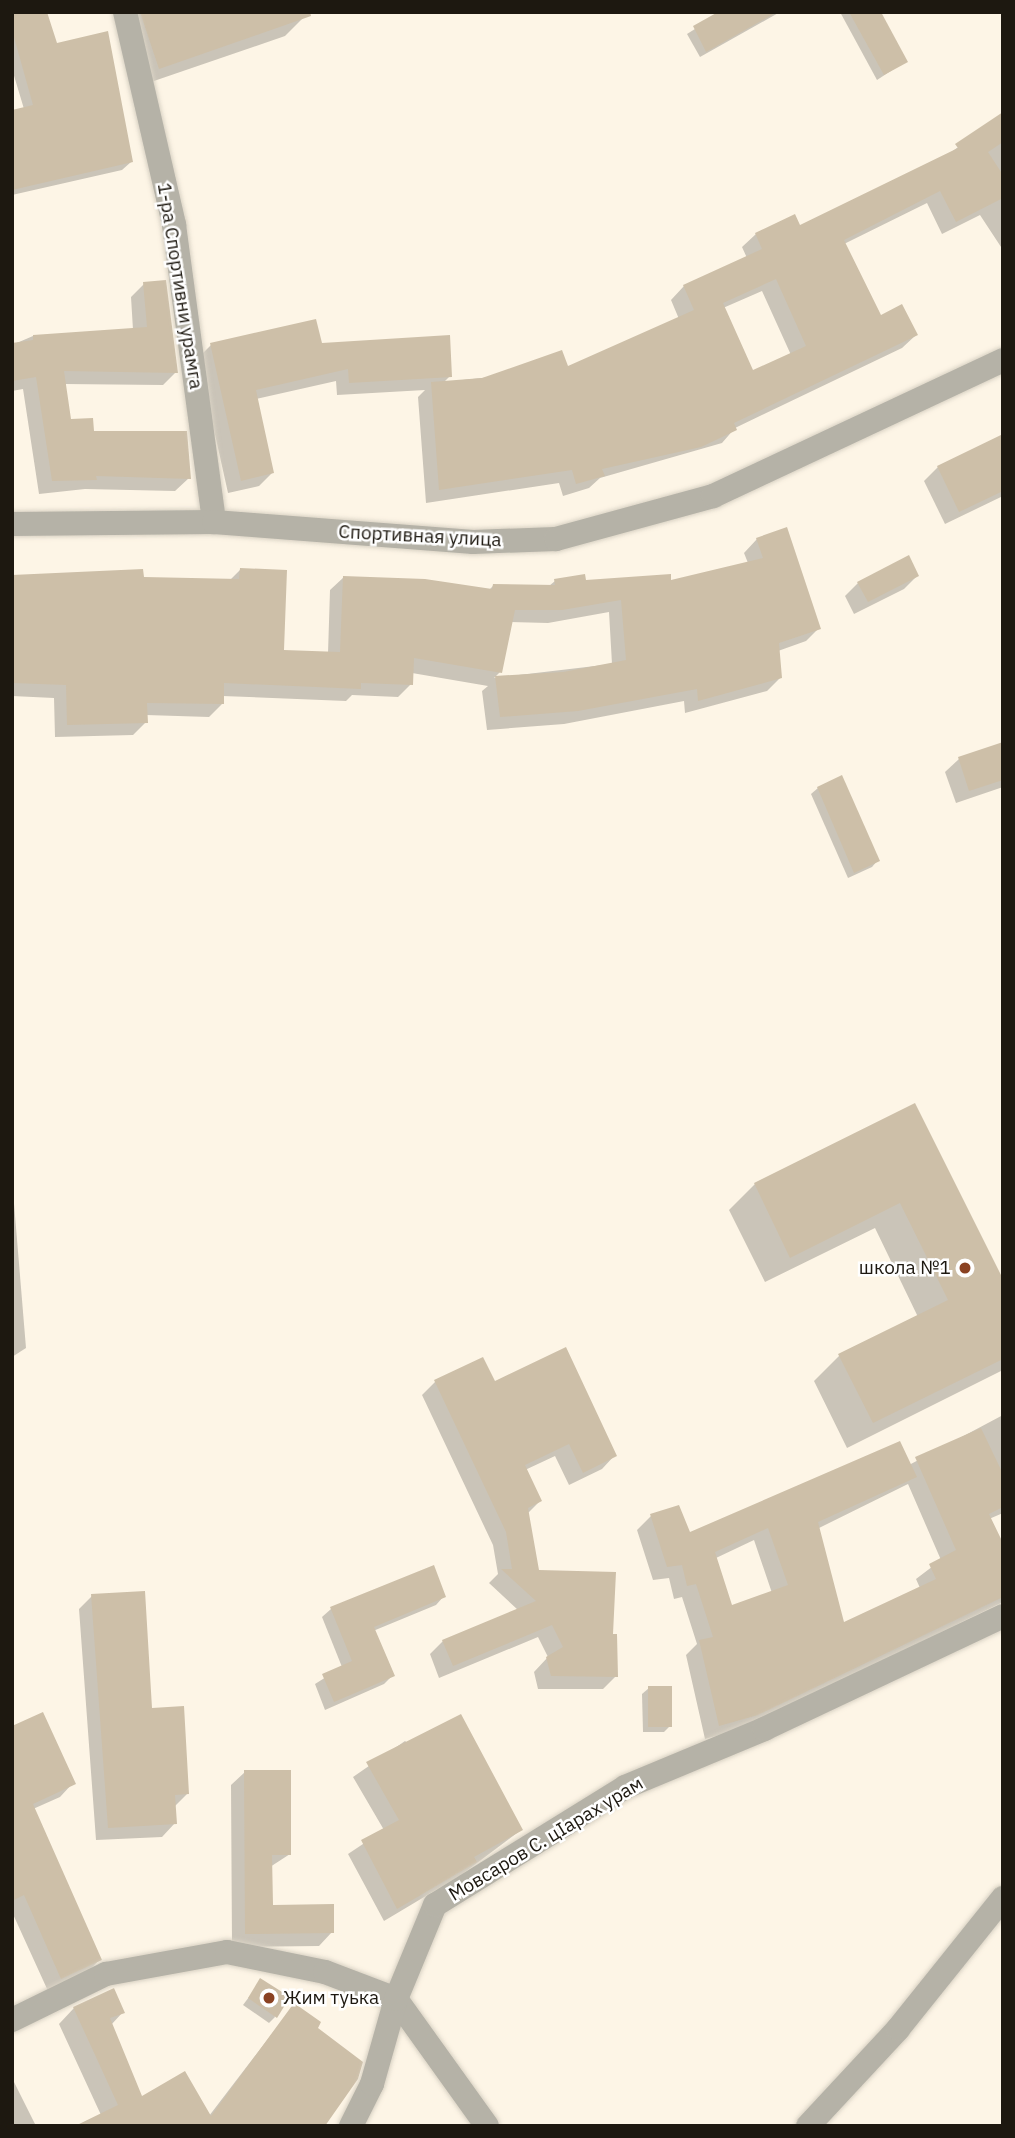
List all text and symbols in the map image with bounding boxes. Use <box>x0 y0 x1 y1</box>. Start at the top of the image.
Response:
street label: 1-ра Спортивни урамга <box>152 181 208 391</box>
street label: Спортивная улица <box>338 520 502 552</box>
place label: школа №1 <box>859 1257 951 1279</box>
marker: школа №1 <box>957 1260 973 1276</box>
street label: Мовсаров С. цIарах урам <box>445 1772 647 1906</box>
place label: Жим туька <box>283 1987 379 2009</box>
marker: Жим туька <box>261 1990 277 2006</box>

